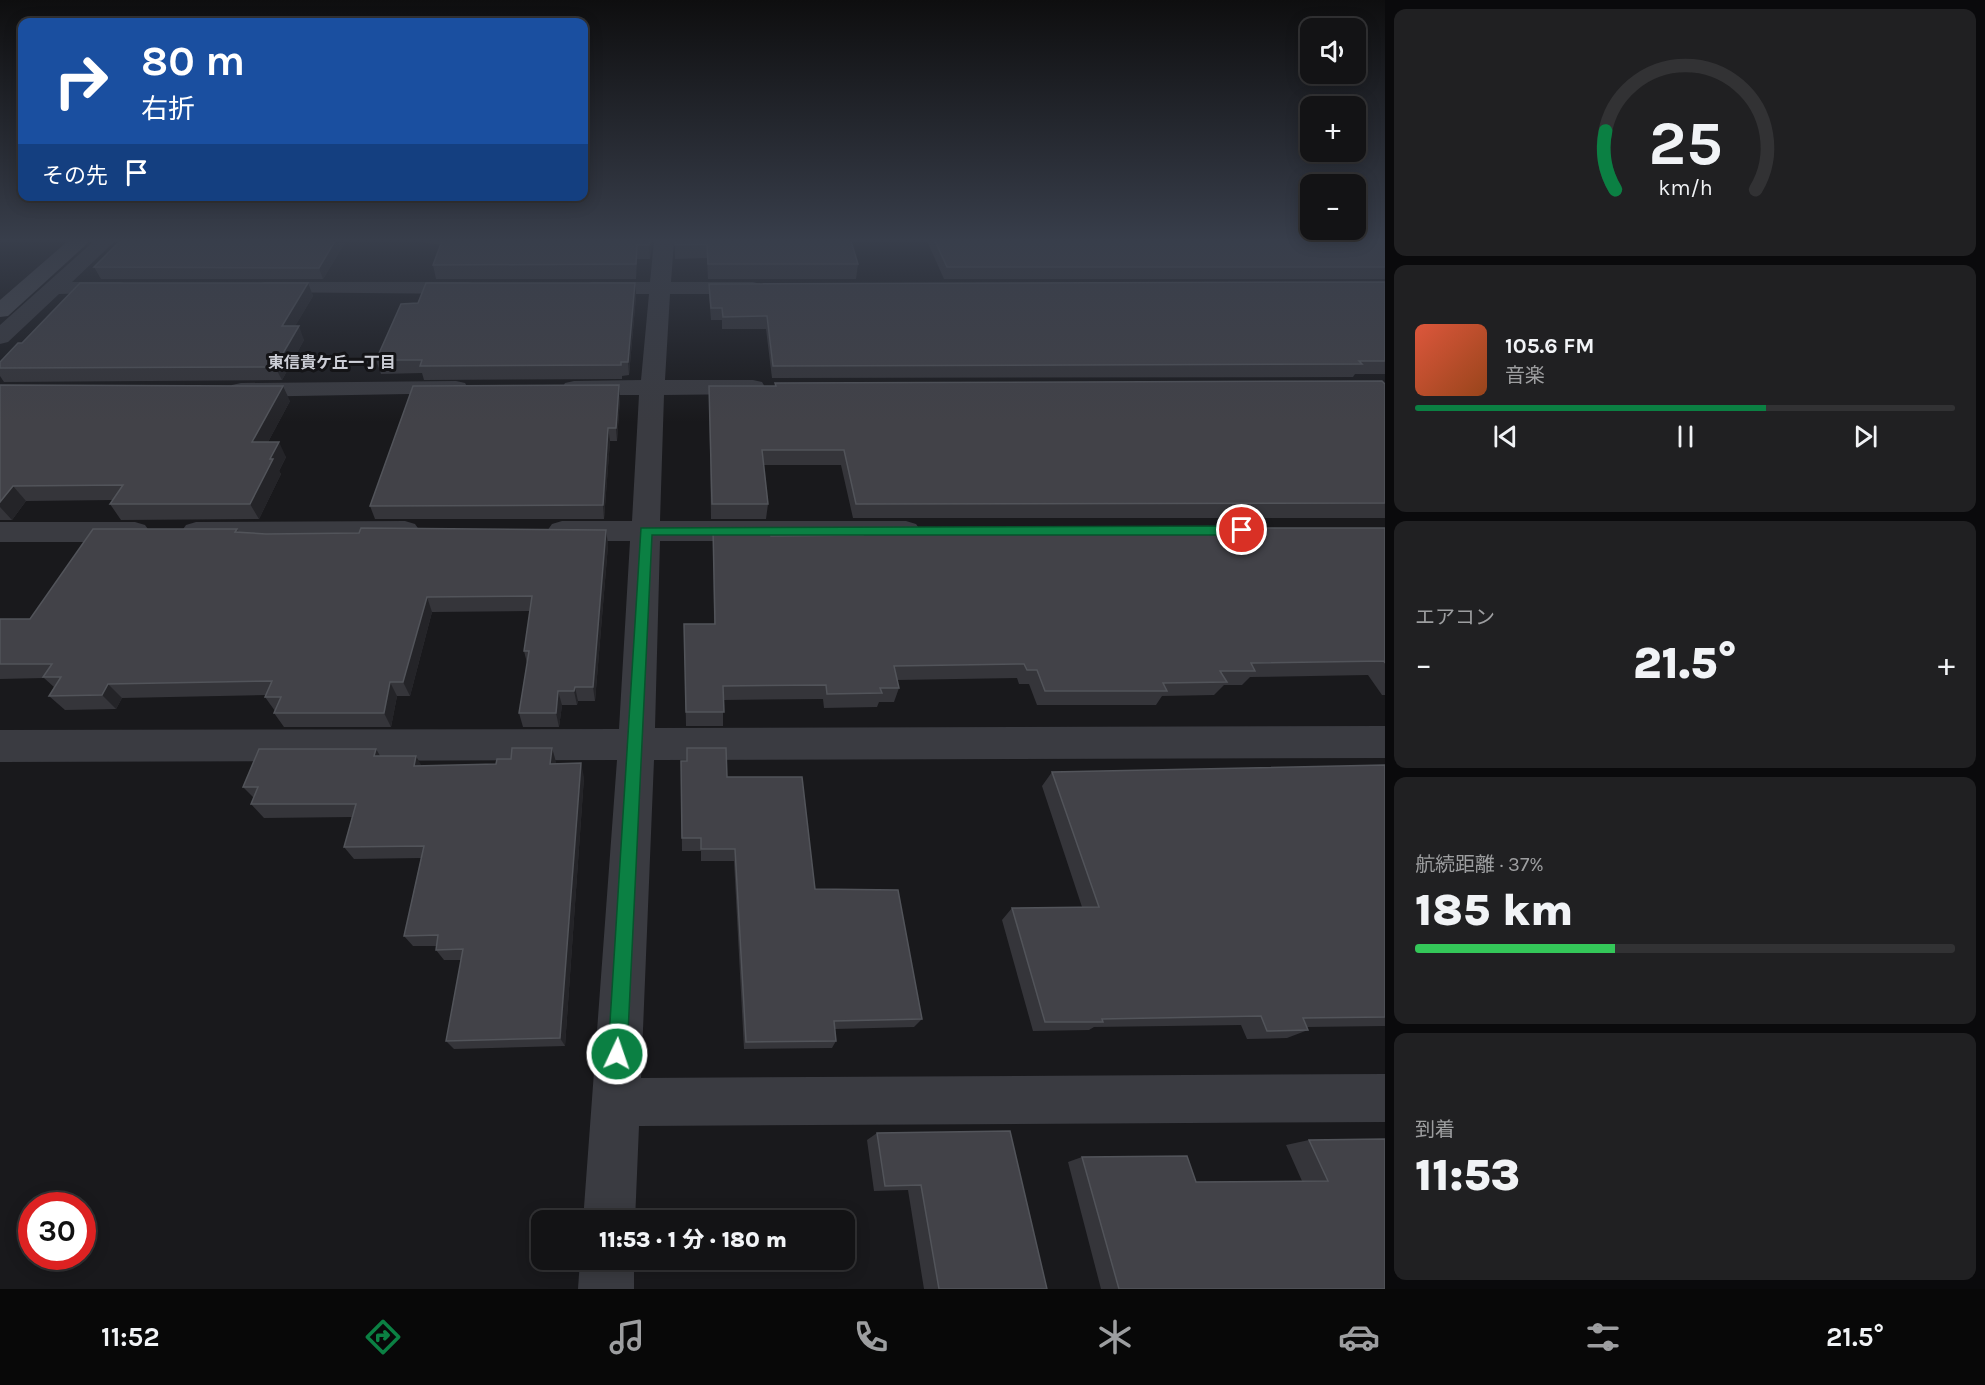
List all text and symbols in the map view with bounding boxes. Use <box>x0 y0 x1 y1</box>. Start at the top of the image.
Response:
map controls <box>1300 18 1366 240</box>
button: sound <box>1300 18 1366 84</box>
text: 80 m <box>141 36 245 86</box>
icon: right <box>42 42 120 120</box>
text: 右折 <box>141 93 195 125</box>
button: + <box>1300 96 1366 162</box>
text: 25 <box>1648 107 1722 180</box>
icon: arrive <box>120 156 153 189</box>
text: その先 <box>42 163 108 189</box>
button: − <box>1300 174 1366 240</box>
text: km/h <box>1658 175 1712 200</box>
text: 105.6 FM <box>1505 333 1594 359</box>
district label: 東信貴ケ丘一丁目 <box>268 353 396 372</box>
text: 音楽 <box>1505 364 1545 387</box>
icon: previous <box>1489 420 1522 453</box>
icon: pause <box>1669 420 1702 453</box>
icon: next <box>1849 420 1882 453</box>
pin <box>1216 504 1267 555</box>
icon: arrive <box>1225 513 1258 546</box>
text: エアコン <box>1415 606 1495 629</box>
text: 21.5° <box>1633 637 1737 689</box>
text: − <box>1415 645 1432 683</box>
text: + <box>1938 645 1955 683</box>
text: 航続距離 · 37% <box>1415 853 1544 876</box>
text: 185 km <box>1415 884 1573 936</box>
position arrow <box>585 1022 649 1086</box>
text: 到着 <box>1415 1118 1455 1141</box>
text: 11:53 <box>1415 1149 1520 1201</box>
speed limit sign: 30 <box>18 1192 96 1270</box>
text: 11:53 · 1 分 · 180 m <box>599 1227 787 1253</box>
icon: directions <box>362 1316 404 1358</box>
icon: music <box>606 1316 648 1358</box>
icon: phone <box>850 1316 892 1358</box>
icon: climate <box>1094 1316 1136 1358</box>
icon: car <box>1338 1316 1380 1358</box>
icon: filters <box>1582 1316 1624 1358</box>
text: 11:52 <box>101 1321 160 1353</box>
text: 21.5° <box>1826 1321 1884 1353</box>

